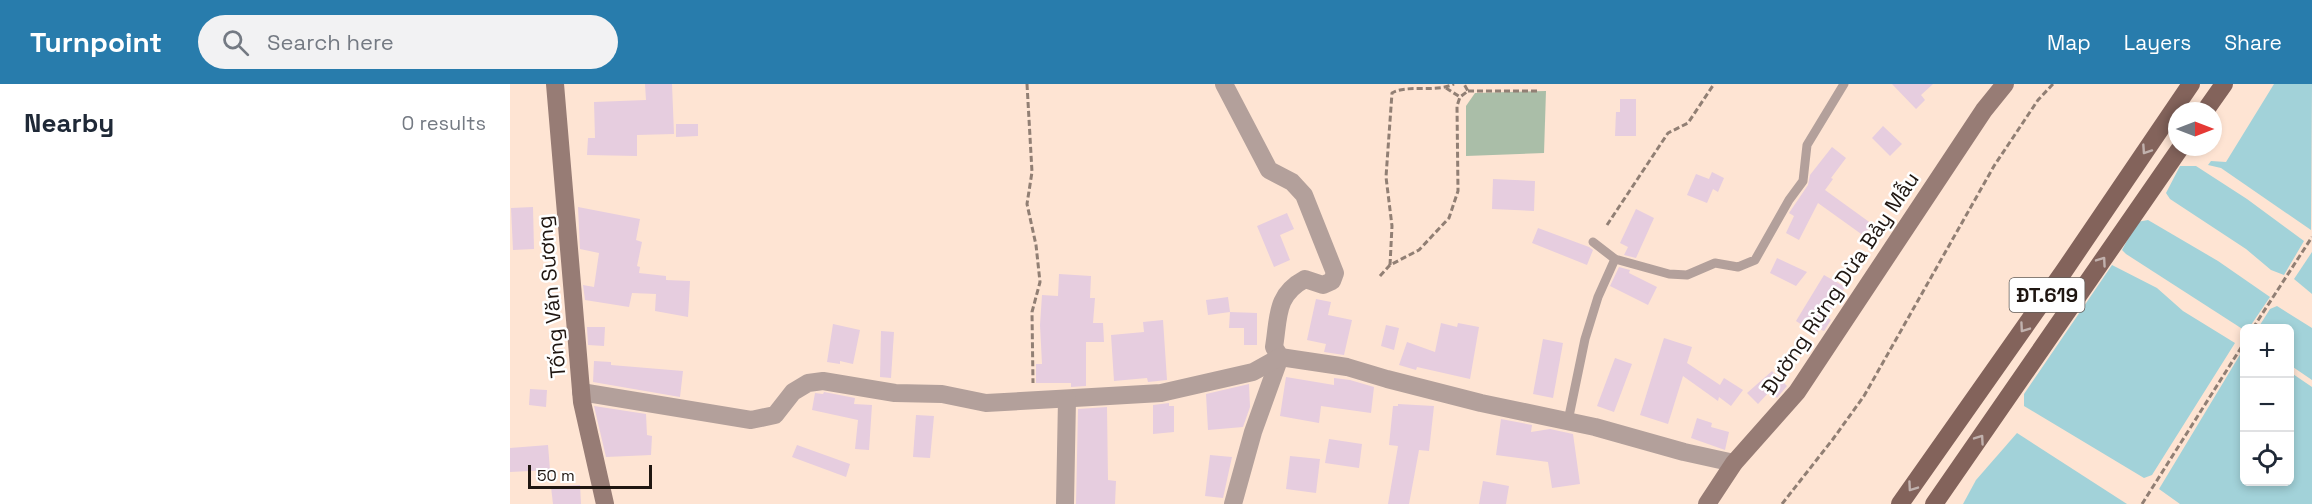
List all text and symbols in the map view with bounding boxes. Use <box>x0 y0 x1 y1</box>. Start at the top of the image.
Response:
search box <box>198 15 618 69</box>
text: Turnpoint <box>30 24 162 60</box>
icon: search <box>219 26 252 59</box>
text: Search here <box>267 28 394 56</box>
text: Map <box>2047 29 2091 56</box>
text: Layers <box>2124 29 2191 56</box>
text: Share <box>2224 29 2282 56</box>
north arrow <box>2168 102 2222 156</box>
text: Nearby <box>24 106 114 140</box>
text: 0 results <box>402 110 486 136</box>
one-way arrow <box>2142 143 2153 154</box>
street label: Đường Rừng Dừa Bảy Mẫu <box>1755 167 1925 399</box>
street label: Tống Văn Sương <box>530 215 572 379</box>
one-way arrow <box>2095 257 2106 268</box>
road number: ĐT.619 <box>2010 278 2084 312</box>
one-way arrow <box>2020 321 2031 332</box>
map controls <box>2240 324 2294 486</box>
button: + <box>2240 324 2294 378</box>
button: − <box>2240 378 2294 432</box>
button: locate <box>2240 432 2294 486</box>
one-way arrow <box>1973 435 1984 446</box>
scale bar <box>528 462 652 490</box>
text: 50 m <box>537 465 575 486</box>
one-way arrow <box>1908 481 1919 492</box>

